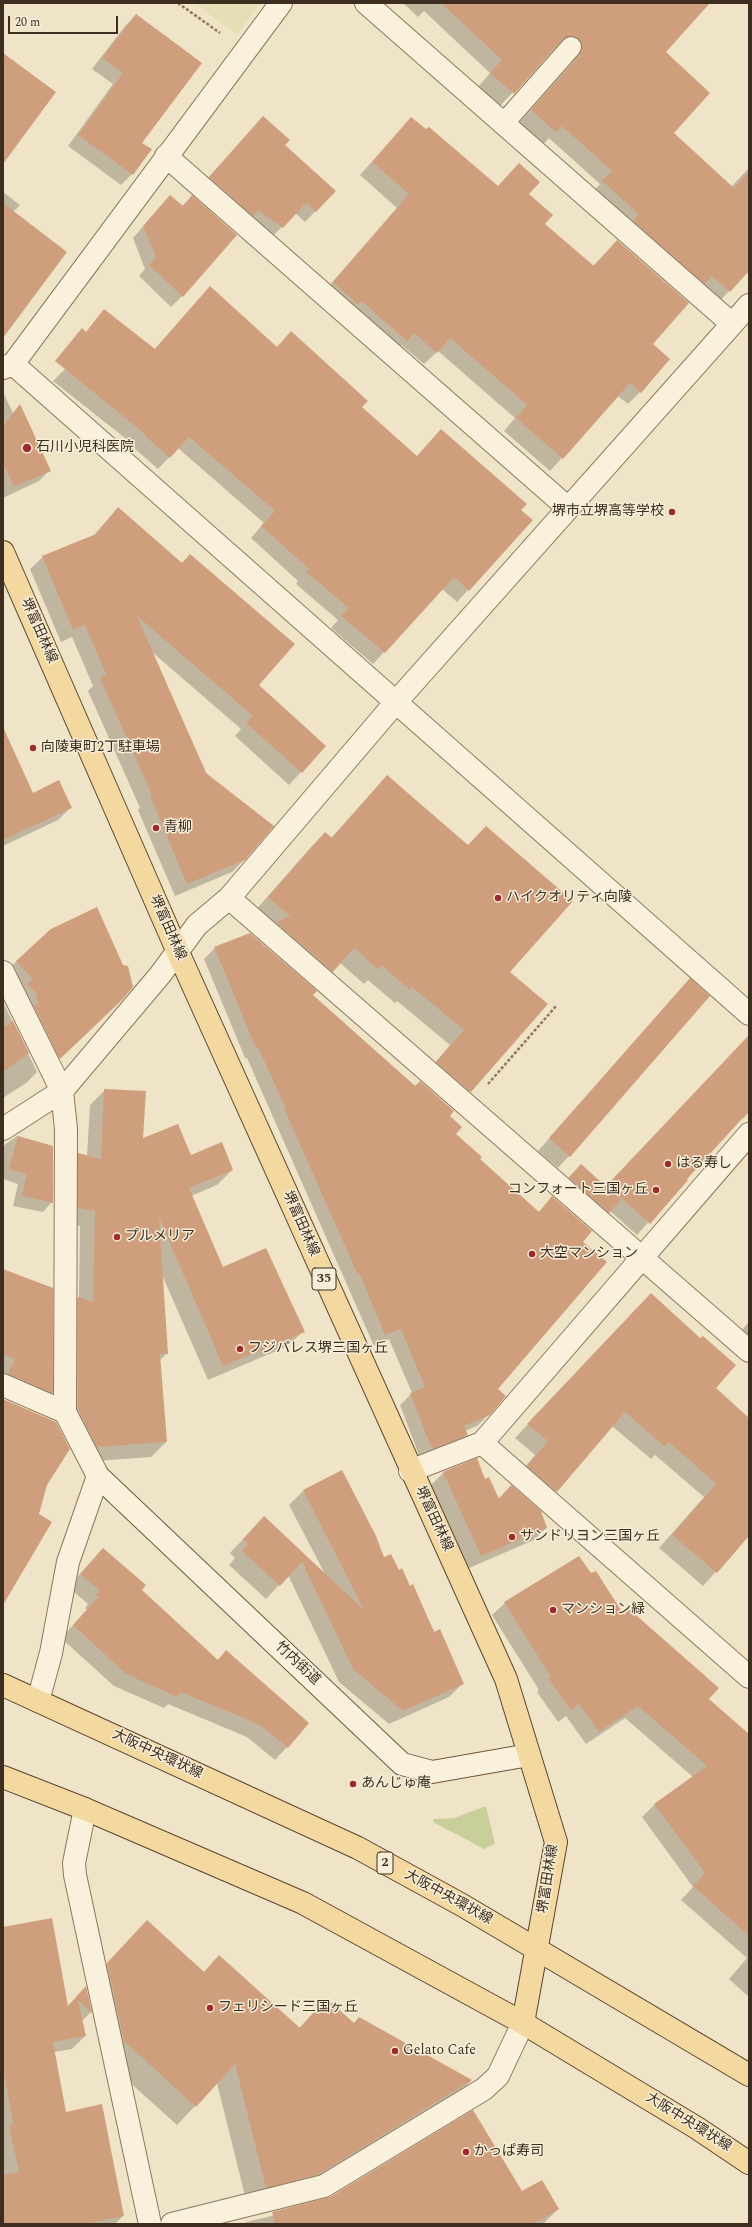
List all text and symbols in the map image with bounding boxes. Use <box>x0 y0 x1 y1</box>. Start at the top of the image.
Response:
scale bar <box>10 8 120 34</box>
text: 20 m <box>15 13 40 32</box>
place label: 石川小児科医院 <box>36 440 134 456</box>
marker: 石川小児科医院 <box>21 442 33 454</box>
place label: 堺市立堺高等学校 <box>552 504 664 520</box>
marker: 堺市立堺高等学校 <box>667 507 677 517</box>
street label: 堺富田林線 <box>16 596 60 666</box>
place label: 向陵東町2丁駐車場 <box>41 740 160 756</box>
marker: 向陵東町2丁駐車場 <box>28 743 38 753</box>
place label: 青柳 <box>164 820 192 836</box>
marker: 青柳 <box>151 823 161 833</box>
place label: ハイクオリティ向陵 <box>506 890 632 906</box>
street label: 堺富田林線 <box>145 893 189 963</box>
marker: ハイクオリティ向陵 <box>493 893 503 903</box>
place label: はる寿し <box>676 1156 732 1172</box>
marker: はる寿し <box>663 1159 673 1169</box>
place label: コンフォート三国ヶ丘 <box>508 1182 648 1198</box>
marker: コンフォート三国ヶ丘 <box>651 1185 661 1195</box>
street label: 堺富田林線 <box>278 1189 322 1259</box>
place label: プルメリア <box>125 1229 195 1245</box>
marker: プルメリア <box>112 1232 122 1242</box>
place label: 大空マンション <box>540 1246 638 1262</box>
marker: 大空マンション <box>527 1249 537 1259</box>
road number: 35 <box>312 1268 336 1290</box>
place label: フジパレス堺三国ヶ丘 <box>248 1341 388 1357</box>
marker: フジパレス堺三国ヶ丘 <box>235 1344 245 1354</box>
street label: 堺富田林線 <box>411 1484 455 1554</box>
place label: サンドリヨン三国ヶ丘 <box>520 1529 660 1545</box>
marker: サンドリヨン三国ヶ丘 <box>507 1532 517 1542</box>
place label: マンション緑 <box>561 1602 645 1618</box>
marker: マンション緑 <box>548 1605 558 1615</box>
street label: 竹内街道 <box>271 1639 323 1689</box>
street label: 大阪中央環状線 <box>109 1727 205 1783</box>
place label: あんじゅ庵 <box>361 1776 431 1792</box>
marker: あんじゅ庵 <box>348 1779 358 1789</box>
street label: 堺富田林線 <box>535 1843 563 1915</box>
road number: 2 <box>377 1852 393 1874</box>
street label: 大阪中央環状線 <box>401 1867 495 1929</box>
place label: フェリシード三国ヶ丘 <box>218 2000 358 2016</box>
marker: フェリシード三国ヶ丘 <box>205 2003 215 2013</box>
place label: Gelato Cafe <box>403 2043 476 2059</box>
marker: Gelato Cafe <box>390 2046 400 2056</box>
street label: 大阪中央環状線 <box>642 2090 734 2156</box>
place label: かっぱ寿司 <box>474 2144 544 2160</box>
marker: かっぱ寿司 <box>461 2147 471 2157</box>

